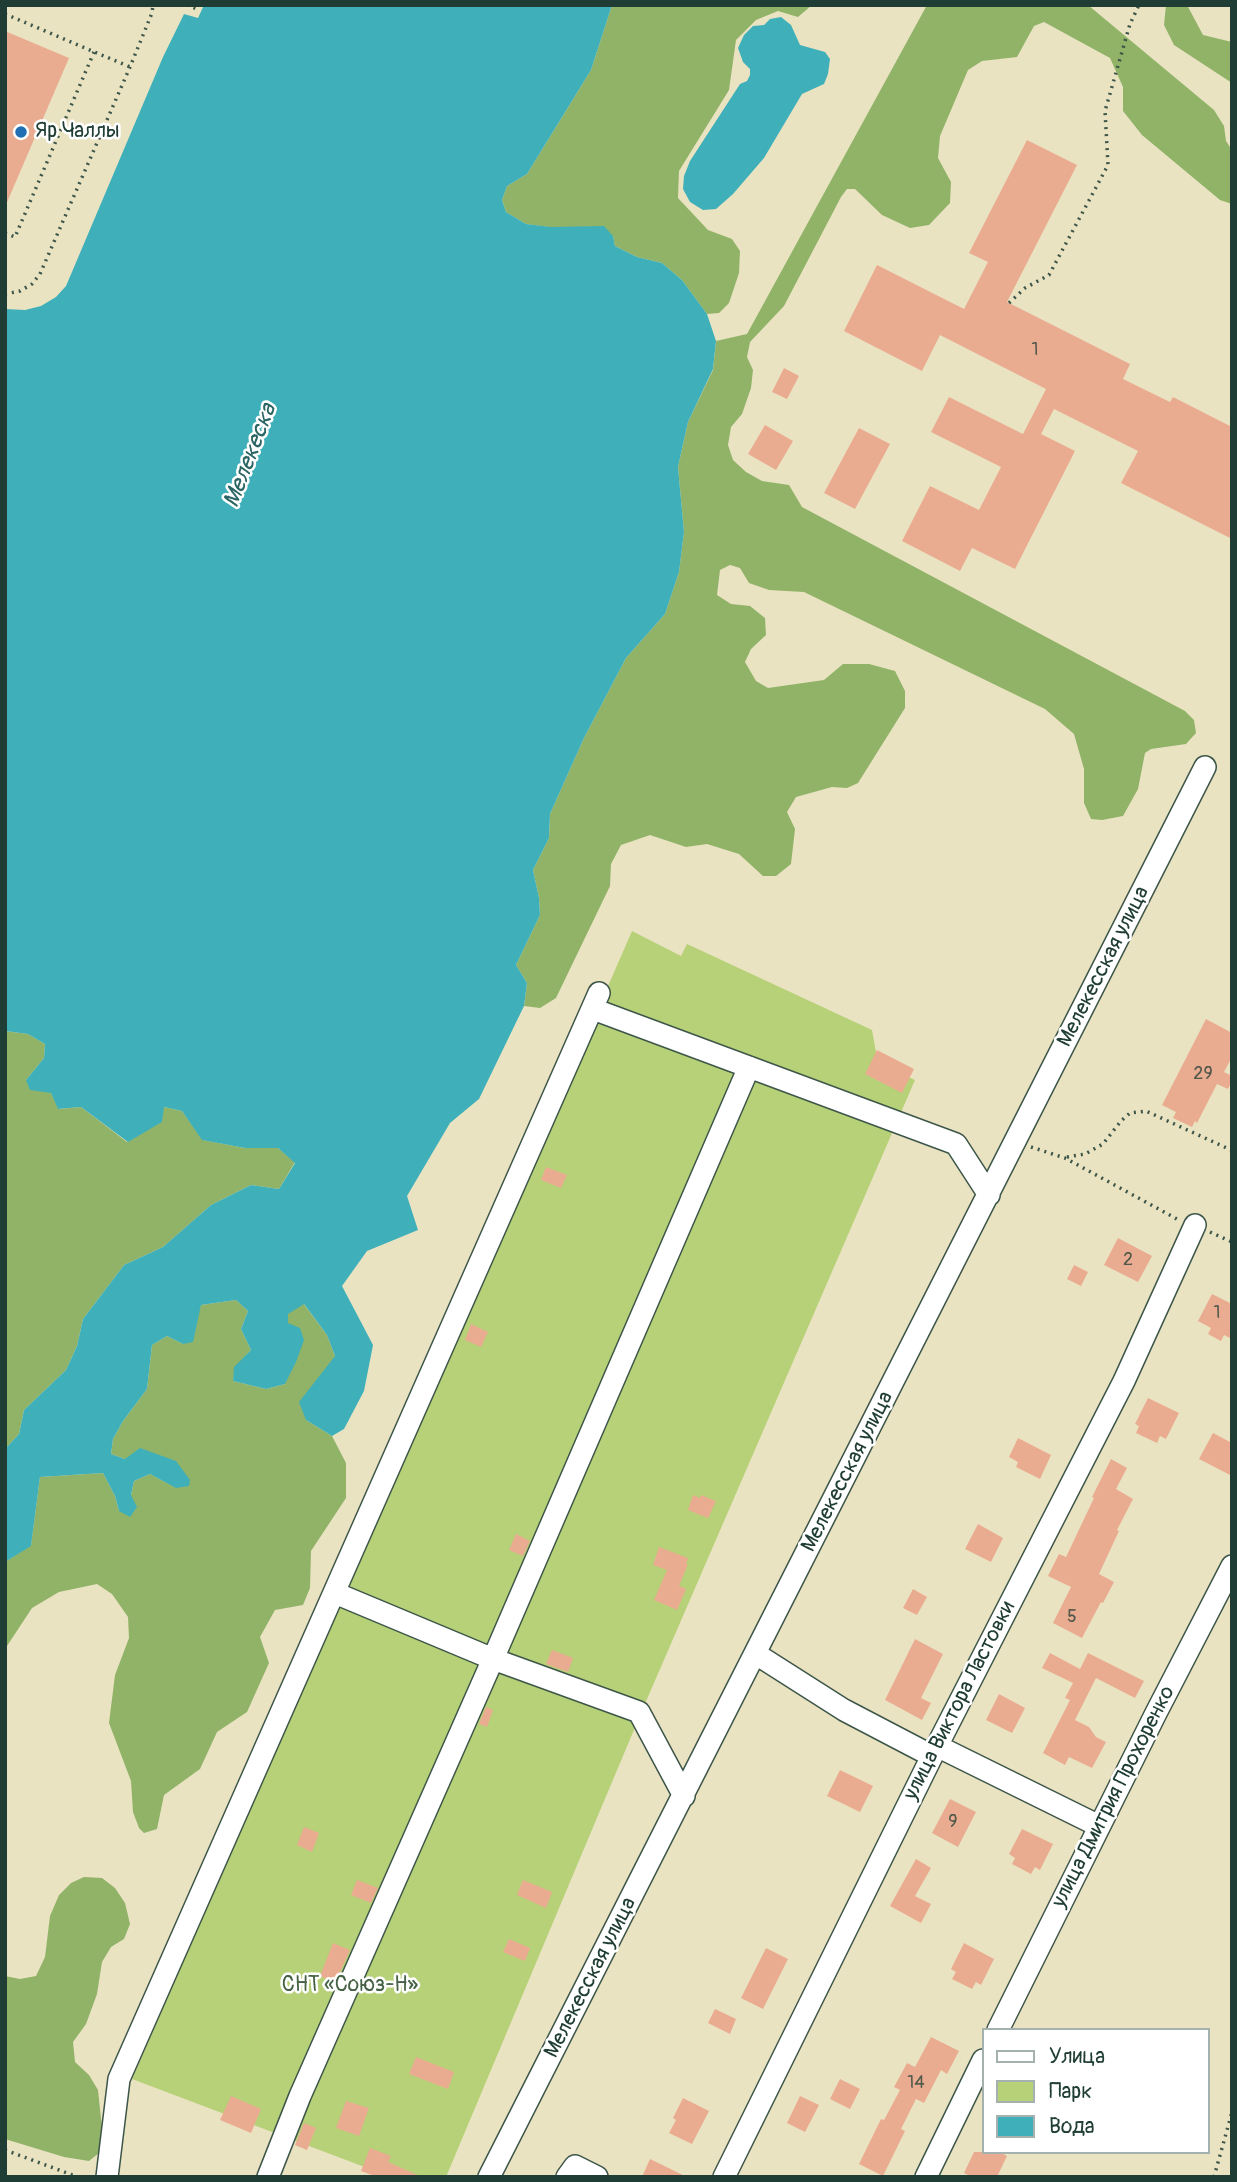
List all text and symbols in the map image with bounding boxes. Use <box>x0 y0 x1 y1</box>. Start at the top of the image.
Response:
place label: Яр Чаллы <box>35 119 120 145</box>
marker: Яр Чаллы <box>13 124 29 140</box>
house number: 1 <box>1031 339 1039 361</box>
water label: Мелекеска <box>219 400 283 512</box>
street label: Мелекесская улица <box>1053 883 1155 1051</box>
house number: 29 <box>1193 1063 1213 1085</box>
house number: 2 <box>1123 1249 1133 1271</box>
house number: 1 <box>1213 1302 1221 1324</box>
street label: Мелекесская улица <box>797 1388 899 1556</box>
street label: улица Виктора Ластовки <box>899 1597 1021 1805</box>
house number: 5 <box>1067 1606 1077 1628</box>
street label: улица Дмитрия Прохоренко <box>1047 1682 1181 1912</box>
house number: 9 <box>948 1811 958 1833</box>
street label: Мелекесская улица <box>540 1894 642 2062</box>
park label: СНТ «Союз-Н» <box>282 1973 418 1999</box>
legend <box>982 2028 1209 2154</box>
text: Улица <box>1049 2043 1105 2070</box>
house number: 14 <box>907 2072 925 2094</box>
text: Парк <box>1049 2078 1092 2105</box>
text: Вода <box>1049 2113 1095 2140</box>

